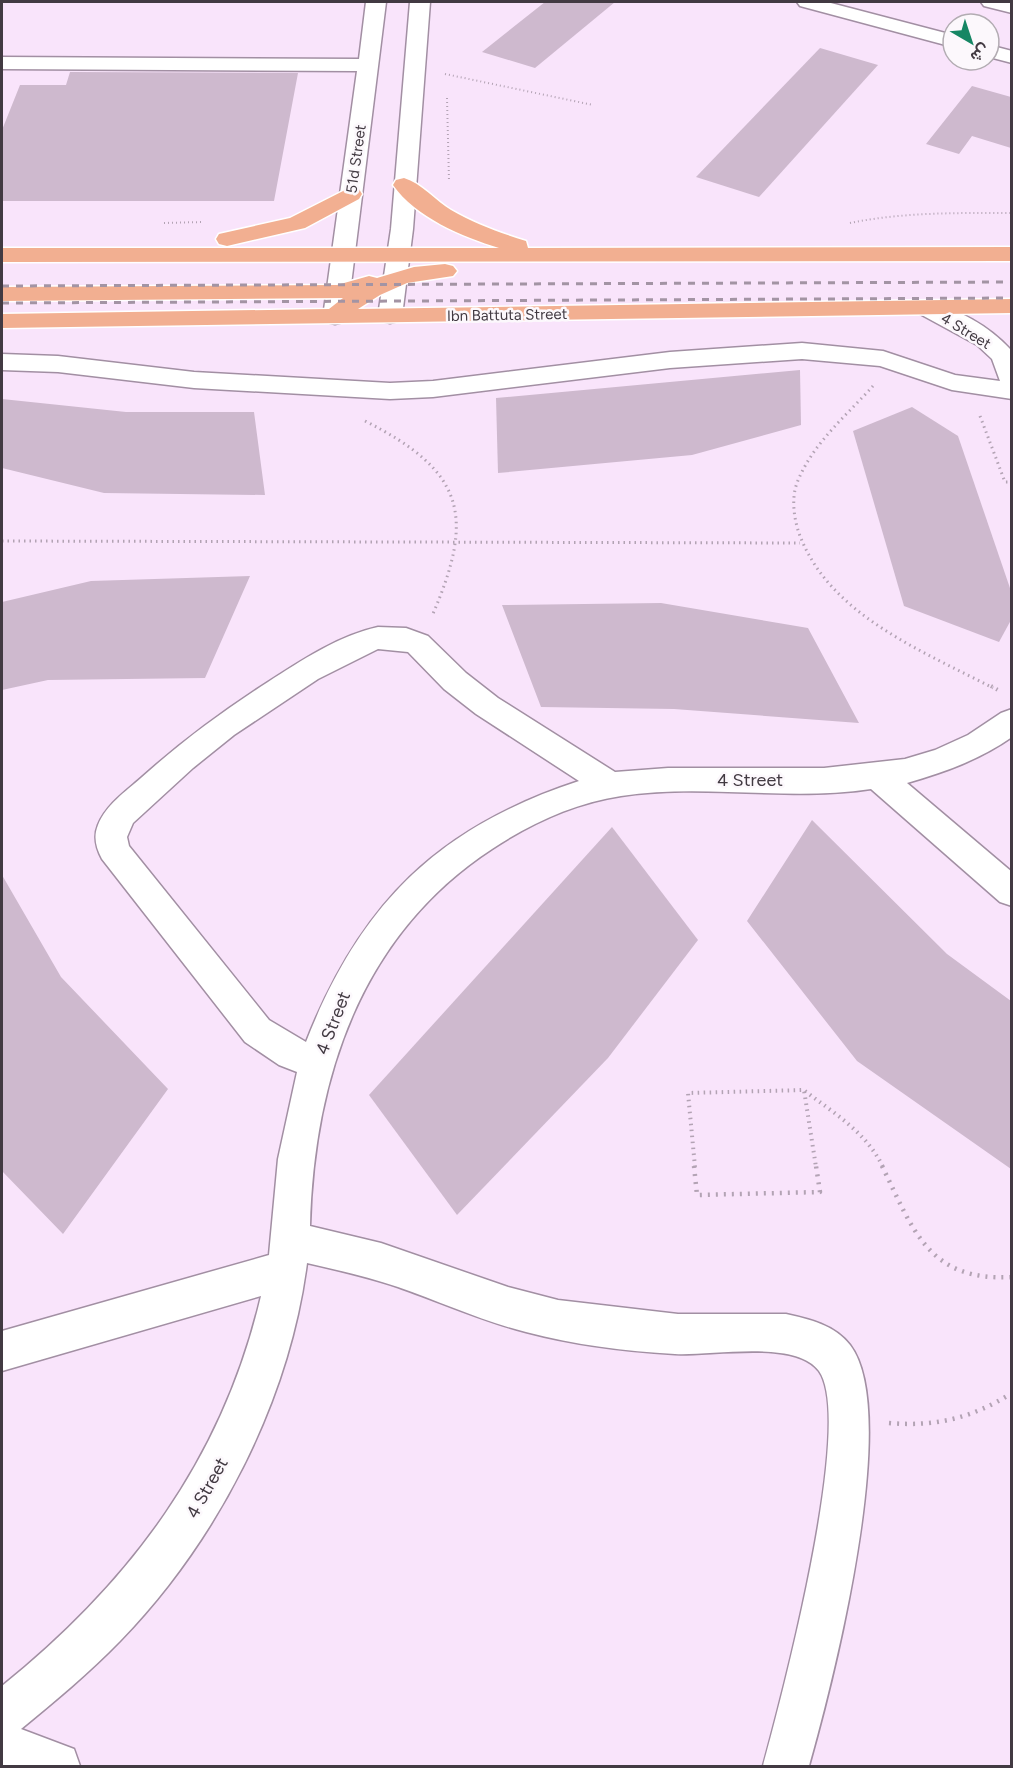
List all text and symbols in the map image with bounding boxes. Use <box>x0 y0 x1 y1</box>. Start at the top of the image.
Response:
north arrow <box>941 12 1001 72</box>
text: ش <box>967 40 994 67</box>
street label: 51d Street <box>342 123 370 195</box>
street label: Ibn Battuta Street <box>447 305 568 325</box>
street label: 4 Street <box>938 309 994 353</box>
street label: 4 Street <box>717 769 783 791</box>
street label: 4 Street <box>311 988 355 1058</box>
street label: 4 Street <box>181 1454 233 1522</box>

